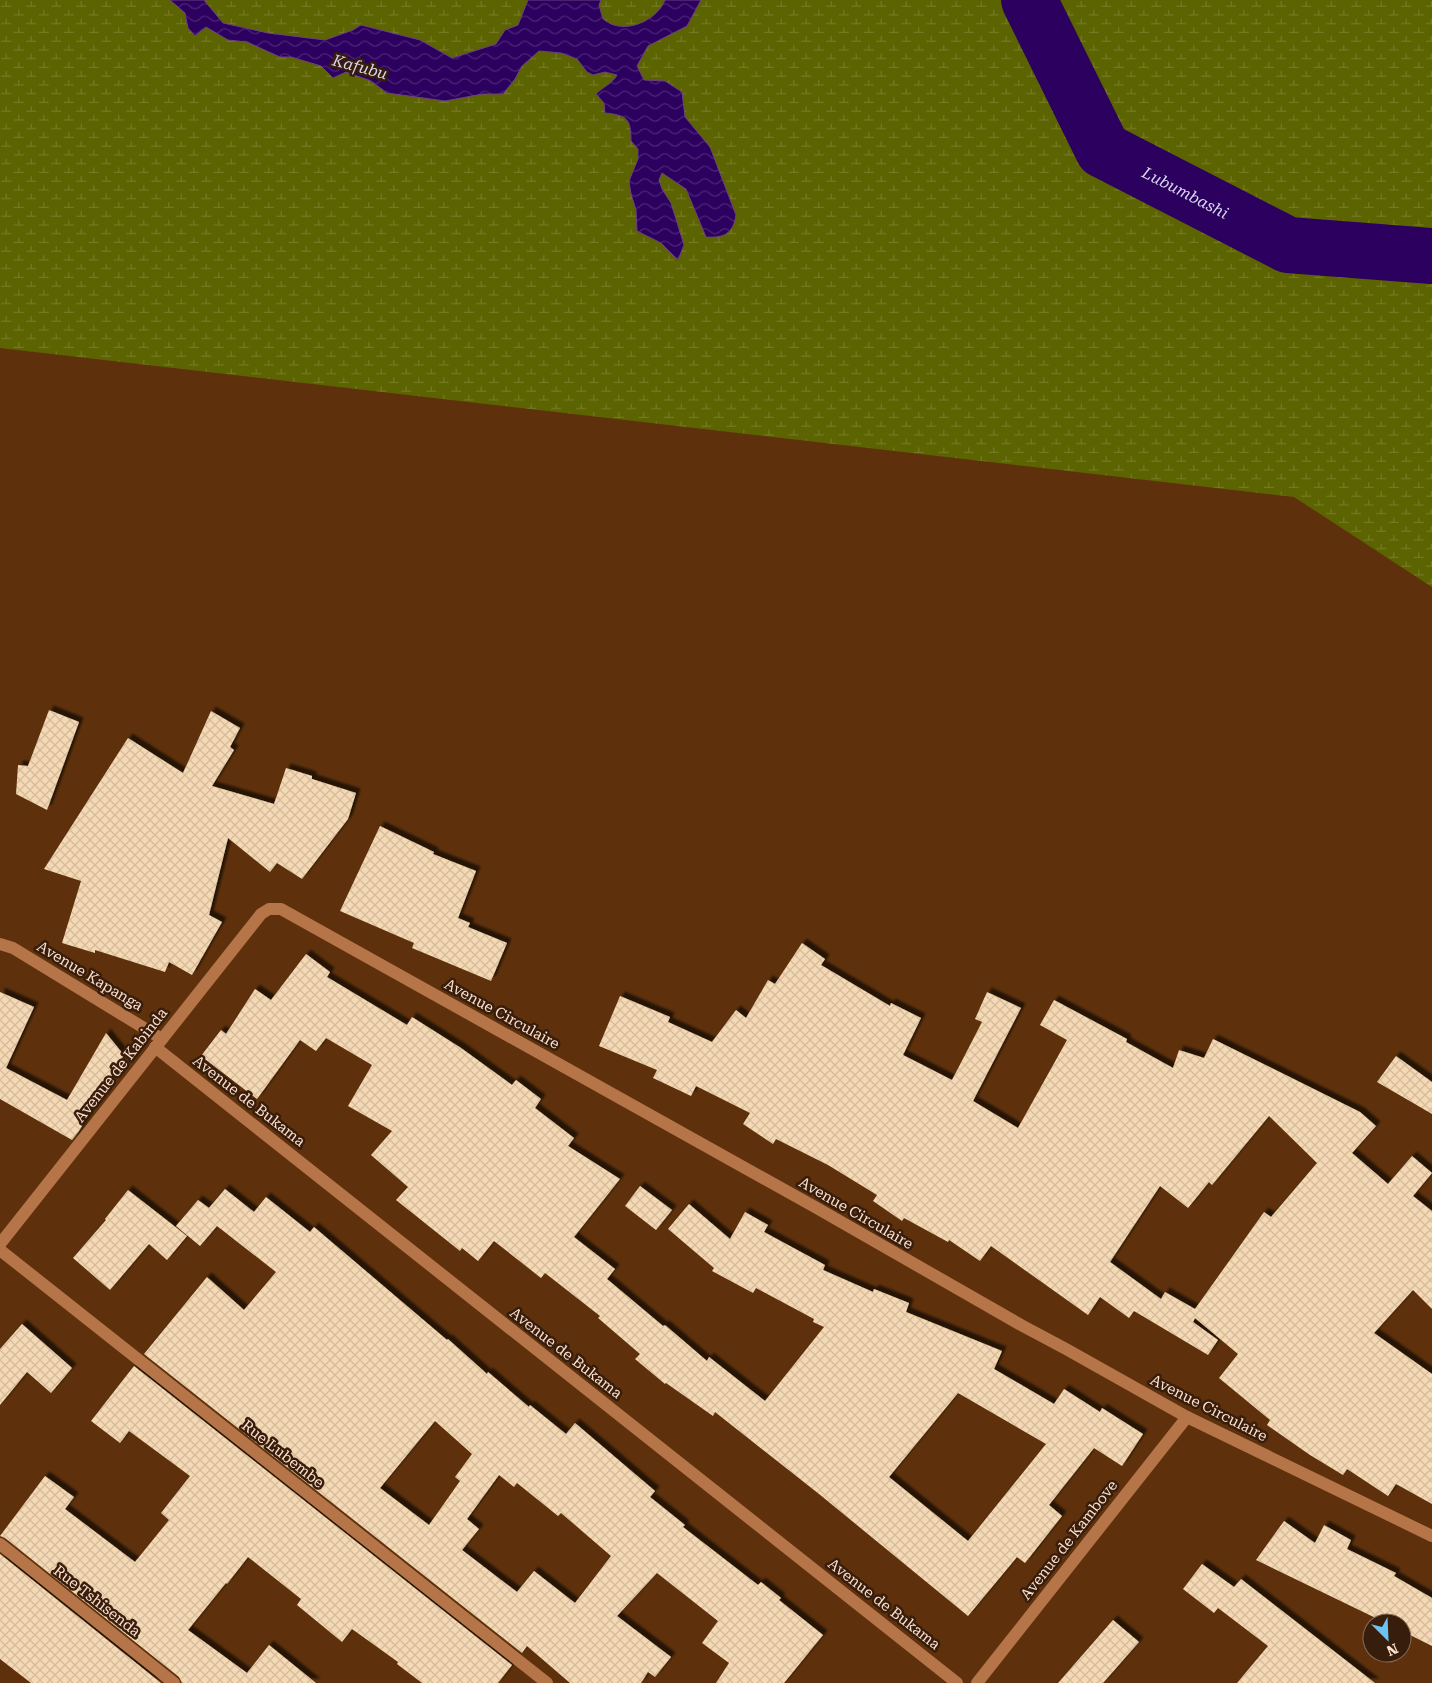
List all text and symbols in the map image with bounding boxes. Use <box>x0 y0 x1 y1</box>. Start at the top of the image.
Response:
water label: Kafubu <box>330 50 390 83</box>
water label: Lubumbashi <box>1138 162 1232 222</box>
street label: Avenue Kapanga <box>34 937 146 1015</box>
street label: Avenue Circulaire <box>441 975 563 1053</box>
street label: Avenue de Kabinda <box>71 1004 171 1126</box>
street label: Avenue de Bukama <box>189 1052 309 1150</box>
street label: Avenue Circulaire <box>796 1173 916 1253</box>
street label: Avenue de Bukama <box>506 1304 626 1402</box>
street label: Avenue Circulaire <box>1148 1371 1270 1445</box>
street label: Rue Lubembe <box>238 1416 328 1492</box>
street label: Avenue de Kambove <box>1017 1477 1121 1603</box>
street label: Avenue de Bukama <box>824 1555 944 1653</box>
street label: Rue Tshisenda <box>50 1562 144 1640</box>
north arrow <box>1362 1613 1412 1663</box>
text: N <box>1384 1640 1400 1659</box>

